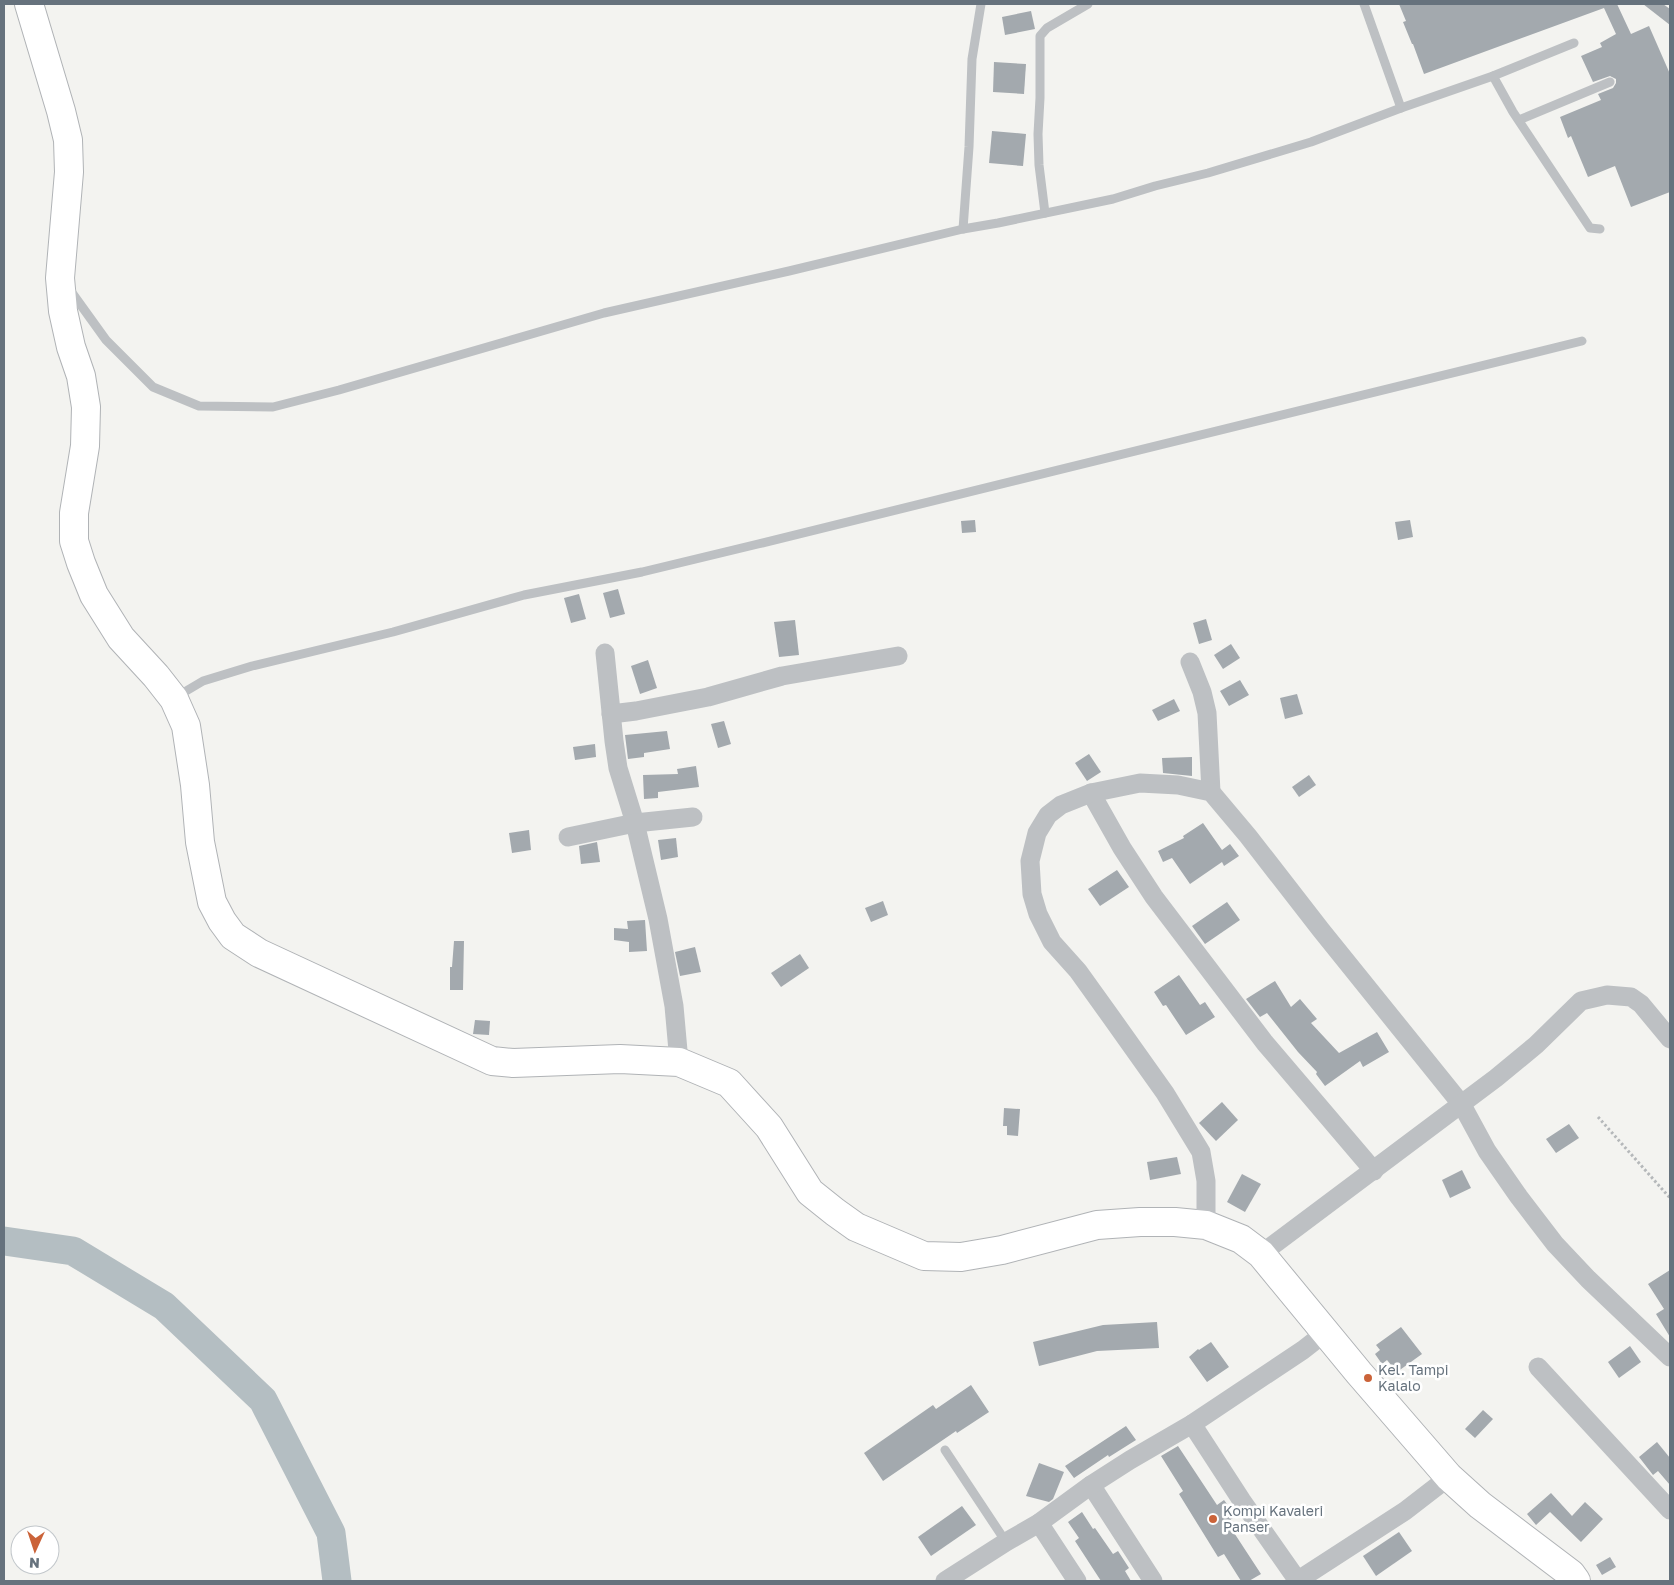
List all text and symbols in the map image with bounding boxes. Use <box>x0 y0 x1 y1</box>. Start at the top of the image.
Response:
place label: Kel. Tampi Kalalo <box>1378 1361 1448 1394</box>
marker: Kel. Tampi Kalalo <box>1362 1372 1374 1384</box>
place label: Kompi Kavaleri Panser <box>1223 1502 1323 1535</box>
marker: Kompi Kavaleri Panser <box>1207 1513 1219 1525</box>
north arrow <box>10 1525 60 1575</box>
text: N <box>29 1555 40 1572</box>

